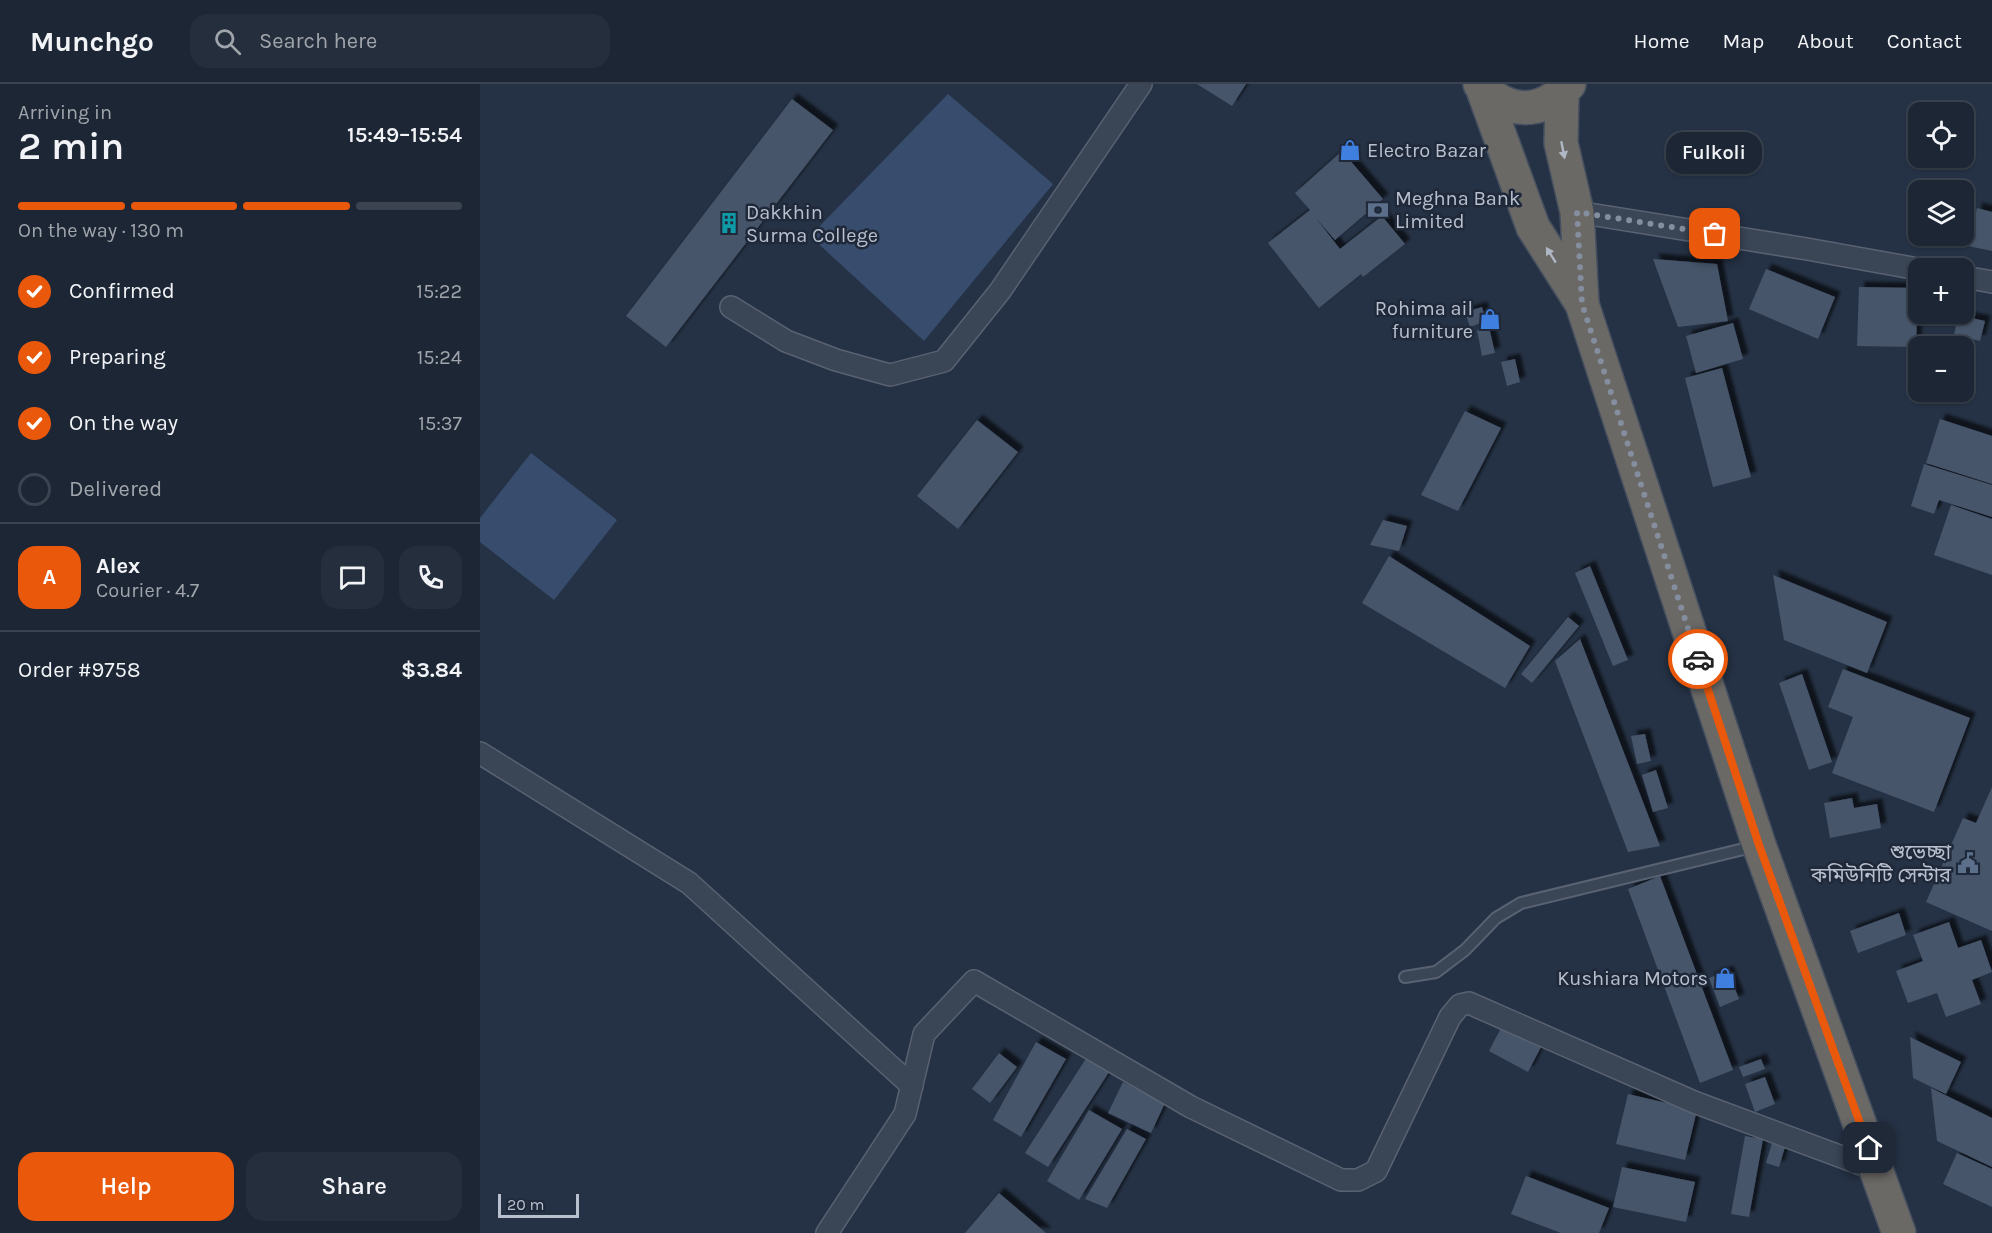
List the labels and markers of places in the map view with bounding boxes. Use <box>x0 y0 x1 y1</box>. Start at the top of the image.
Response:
callout: Fulkoli <box>1667 132 1763 174</box>
shop icon: Electro Bazar <box>1338 138 1362 162</box>
place label: Electro Bazar <box>1367 139 1487 162</box>
place label: Meghna Bank Limited <box>1395 187 1520 233</box>
bank icon: Meghna Bank Limited <box>1366 198 1390 222</box>
place label: Dakkhin Surma College <box>746 201 878 247</box>
pin <box>1689 208 1740 259</box>
building icon: Dakkhin Surma College <box>717 211 741 235</box>
place label: Rohima ail furniture <box>1375 297 1473 343</box>
shop icon: Rohima ail furniture <box>1478 307 1502 331</box>
place label: শুভেচ্ছা কমিউনিটি সেন্টার <box>1810 841 1952 887</box>
public building icon: শুভেচ্ছা কমিউনিটি সেন্টার <box>1956 851 1980 875</box>
shop icon: Kushiara Motors <box>1713 966 1737 990</box>
place label: Kushiara Motors <box>1557 967 1708 990</box>
pin <box>1843 1122 1894 1173</box>

